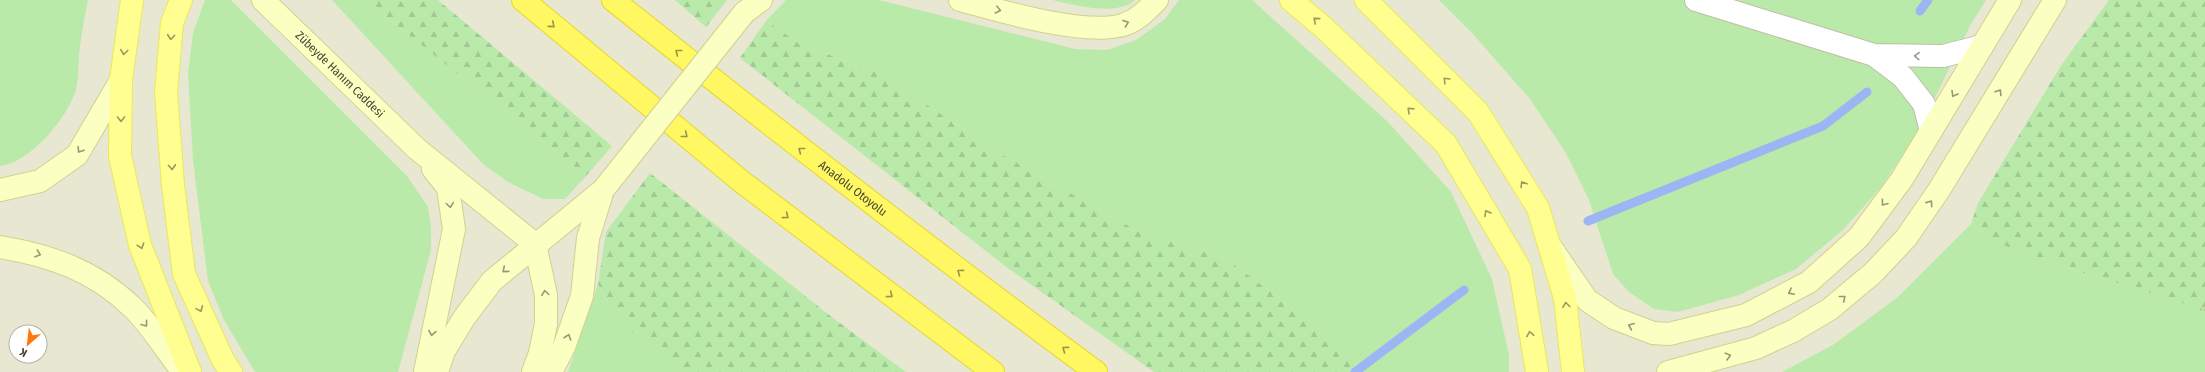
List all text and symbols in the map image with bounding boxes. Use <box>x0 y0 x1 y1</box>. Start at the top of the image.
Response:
one-way arrow <box>995 5 1001 13</box>
one-way arrow <box>1313 18 1320 25</box>
one-way arrow <box>1122 19 1129 28</box>
one-way arrow <box>548 21 555 28</box>
street label: Zübeyde Hanım Caddesi <box>293 28 387 120</box>
one-way arrow <box>167 34 176 40</box>
one-way arrow <box>120 49 129 55</box>
one-way arrow <box>675 49 682 56</box>
one-way arrow <box>1914 52 1920 60</box>
one-way arrow <box>1443 77 1451 85</box>
one-way arrow <box>1994 89 2002 96</box>
one-way arrow <box>1951 90 1958 97</box>
one-way arrow <box>1407 107 1415 115</box>
one-way arrow <box>116 116 125 122</box>
one-way arrow <box>680 130 687 137</box>
one-way arrow <box>77 146 85 153</box>
one-way arrow <box>799 148 806 155</box>
street label: Anadolu Otoyolu <box>816 158 890 219</box>
one-way arrow <box>167 164 176 170</box>
one-way arrow <box>1520 181 1528 188</box>
one-way arrow <box>1882 199 1889 206</box>
one-way arrow <box>1925 200 1932 207</box>
one-way arrow <box>445 202 454 208</box>
one-way arrow <box>1484 210 1492 217</box>
one-way arrow <box>782 211 789 218</box>
one-way arrow <box>136 243 145 250</box>
one-way arrow <box>35 249 42 258</box>
one-way arrow <box>503 265 510 272</box>
one-way arrow <box>957 269 964 277</box>
one-way arrow <box>1788 287 1795 294</box>
one-way arrow <box>541 290 550 296</box>
one-way arrow <box>885 290 892 297</box>
one-way arrow <box>1838 295 1846 302</box>
one-way arrow <box>1561 302 1570 308</box>
one-way arrow <box>195 305 203 313</box>
one-way arrow <box>140 319 147 326</box>
one-way arrow <box>1628 322 1635 330</box>
north arrow <box>8 324 48 364</box>
one-way arrow <box>428 330 437 336</box>
one-way arrow <box>1527 330 1535 337</box>
one-way arrow <box>563 333 572 340</box>
text: K <box>17 345 29 360</box>
one-way arrow <box>1062 347 1069 354</box>
one-way arrow <box>1725 352 1731 360</box>

